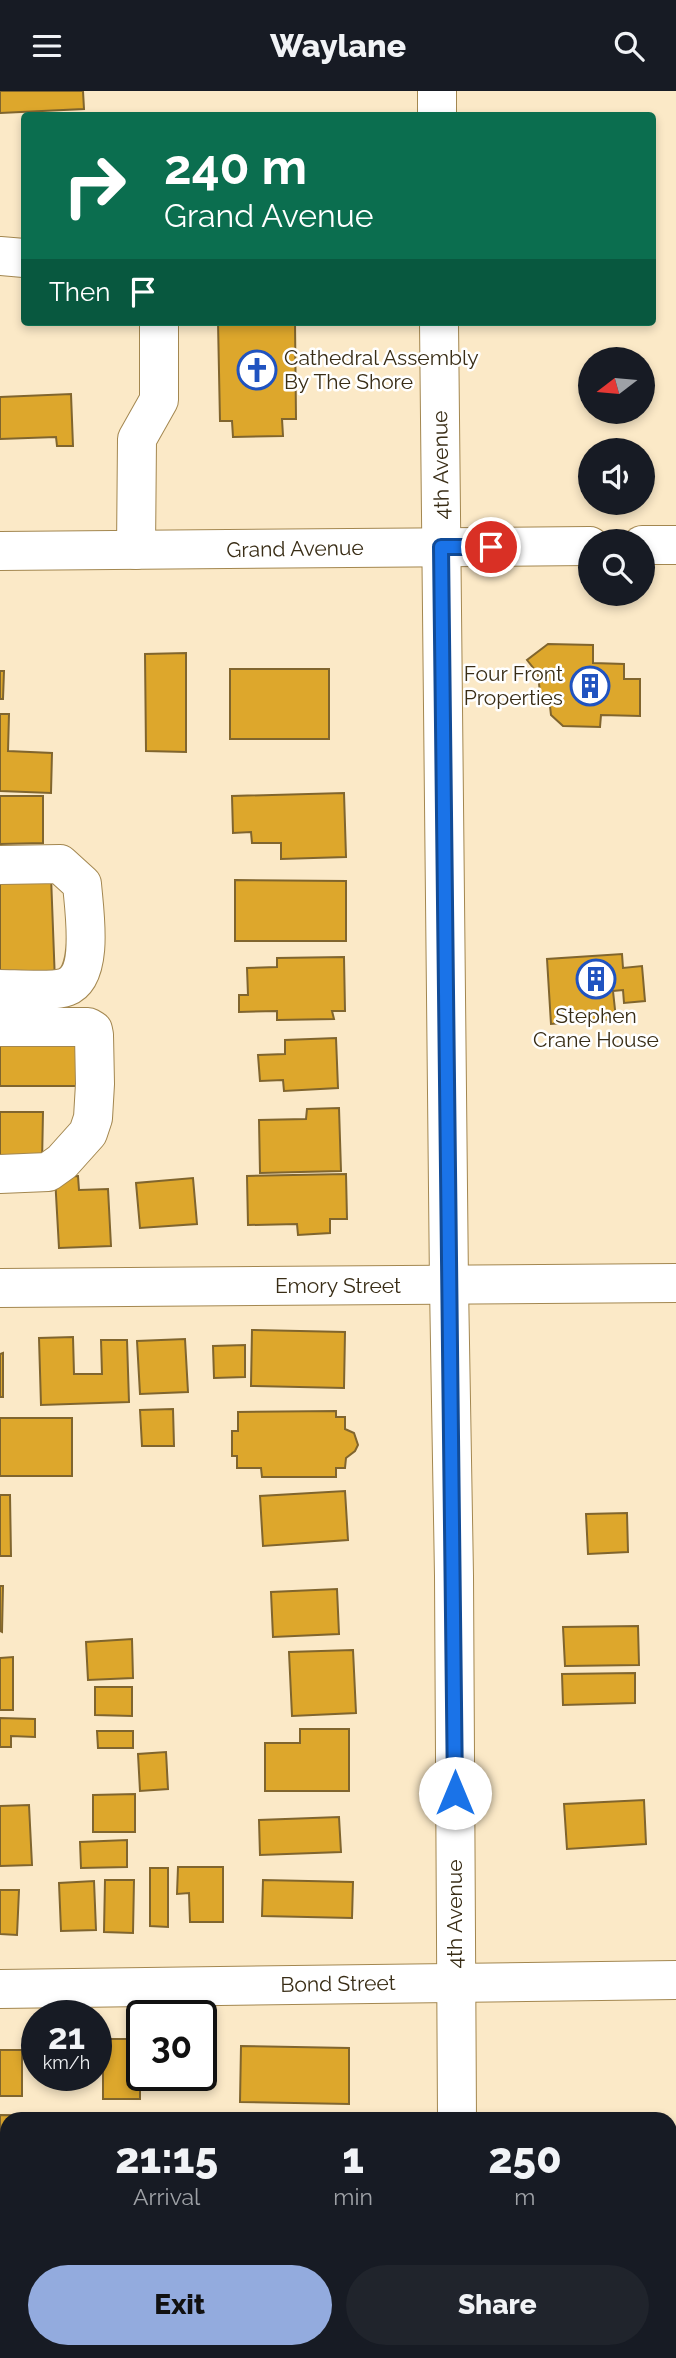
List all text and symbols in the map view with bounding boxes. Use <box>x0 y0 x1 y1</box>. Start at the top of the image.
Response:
icon: menu <box>28 27 66 65</box>
text: Waylane <box>270 27 406 64</box>
icon: search <box>610 27 648 65</box>
text: 240 m <box>164 138 307 195</box>
icon: right <box>49 140 140 231</box>
text: Grand Avenue <box>164 197 374 234</box>
icon: arrive <box>124 273 162 311</box>
text: Then <box>49 277 110 307</box>
place label: Cathedral Assembly By The Shore <box>284 345 479 394</box>
north arrow <box>578 347 654 423</box>
map controls <box>578 347 655 606</box>
church icon: Cathedral Assembly By The Shore <box>236 349 278 391</box>
street label: 4th Avenue <box>427 410 454 520</box>
button: sound <box>578 438 655 515</box>
pin <box>461 517 521 577</box>
icon: arrive <box>472 528 510 566</box>
button: search <box>578 529 655 606</box>
street label: Grand Avenue <box>226 535 364 562</box>
place label: Four Front Properties <box>464 661 563 710</box>
building icon: Four Front Properties <box>569 665 611 707</box>
building icon: Stephen Crane House <box>575 958 617 1000</box>
place label: Stephen Crane House <box>533 1003 659 1052</box>
street label: Emory Street <box>275 1273 401 1298</box>
position arrow <box>418 1756 492 1830</box>
street label: 4th Avenue <box>442 1859 467 1969</box>
street label: Bond Street <box>280 1970 396 1997</box>
speed limit sign: 30 <box>126 2000 217 2091</box>
text: 21 <box>48 2016 85 2057</box>
text: km/h <box>43 2052 90 2073</box>
text: 21:15 <box>115 2134 218 2183</box>
text: 1 <box>342 2134 364 2183</box>
text: 250 <box>488 2134 562 2183</box>
text: Arrival <box>133 2183 200 2210</box>
text: min <box>333 2183 373 2210</box>
text: m <box>514 2183 536 2210</box>
button: Exit <box>28 2265 332 2345</box>
button: Share <box>346 2265 649 2345</box>

